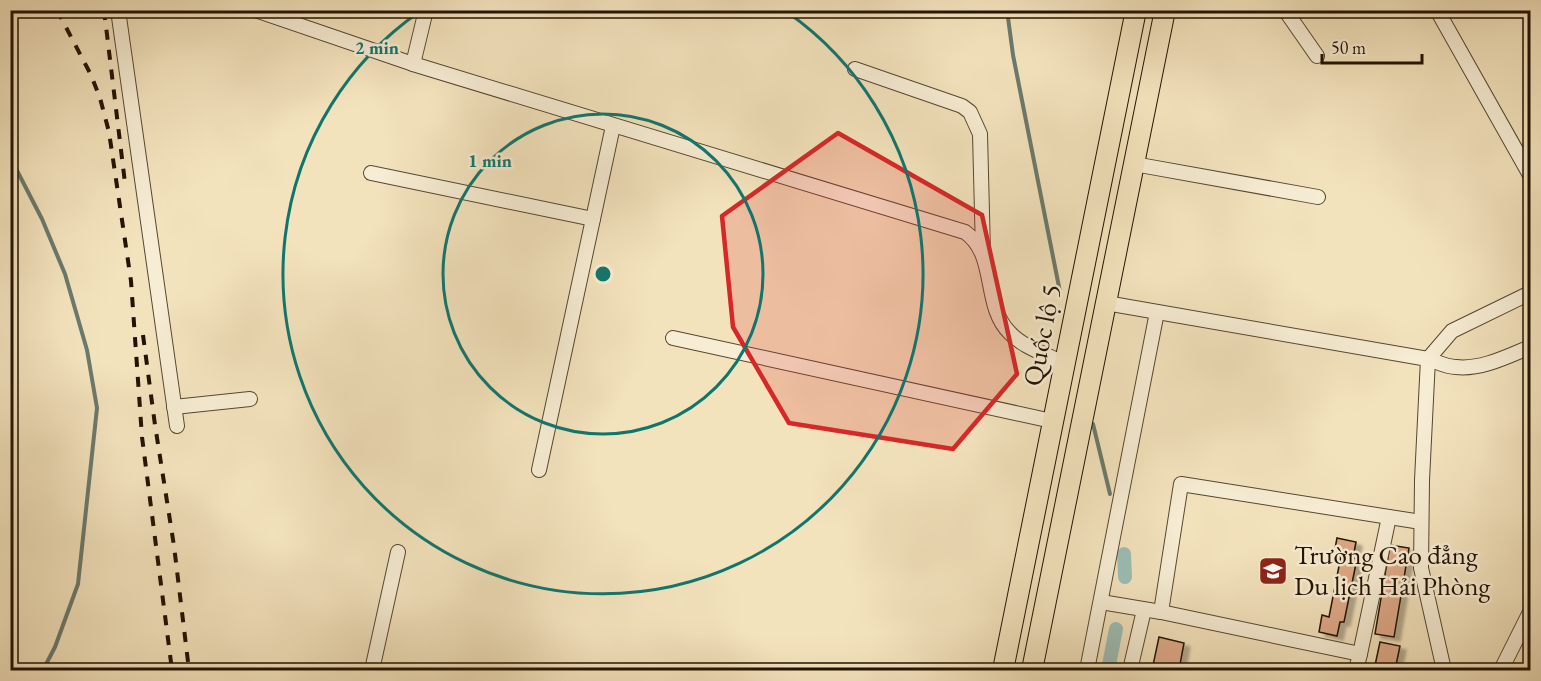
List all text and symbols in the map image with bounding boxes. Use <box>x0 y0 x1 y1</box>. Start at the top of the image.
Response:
scale bar <box>1322 27 1422 65</box>
text: 2 min <box>355 36 399 59</box>
text: 50 m <box>1331 36 1366 59</box>
text: 1 min <box>468 149 512 172</box>
centre of rings <box>593 264 613 284</box>
street label: Quốc lộ 5 <box>1015 281 1068 389</box>
place label: Trường Cao đẳng Du lịch Hải Phòng <box>1294 537 1490 603</box>
school or university icon: Trường Cao đẳng Du lịch Hải Phòng <box>1257 555 1289 587</box>

